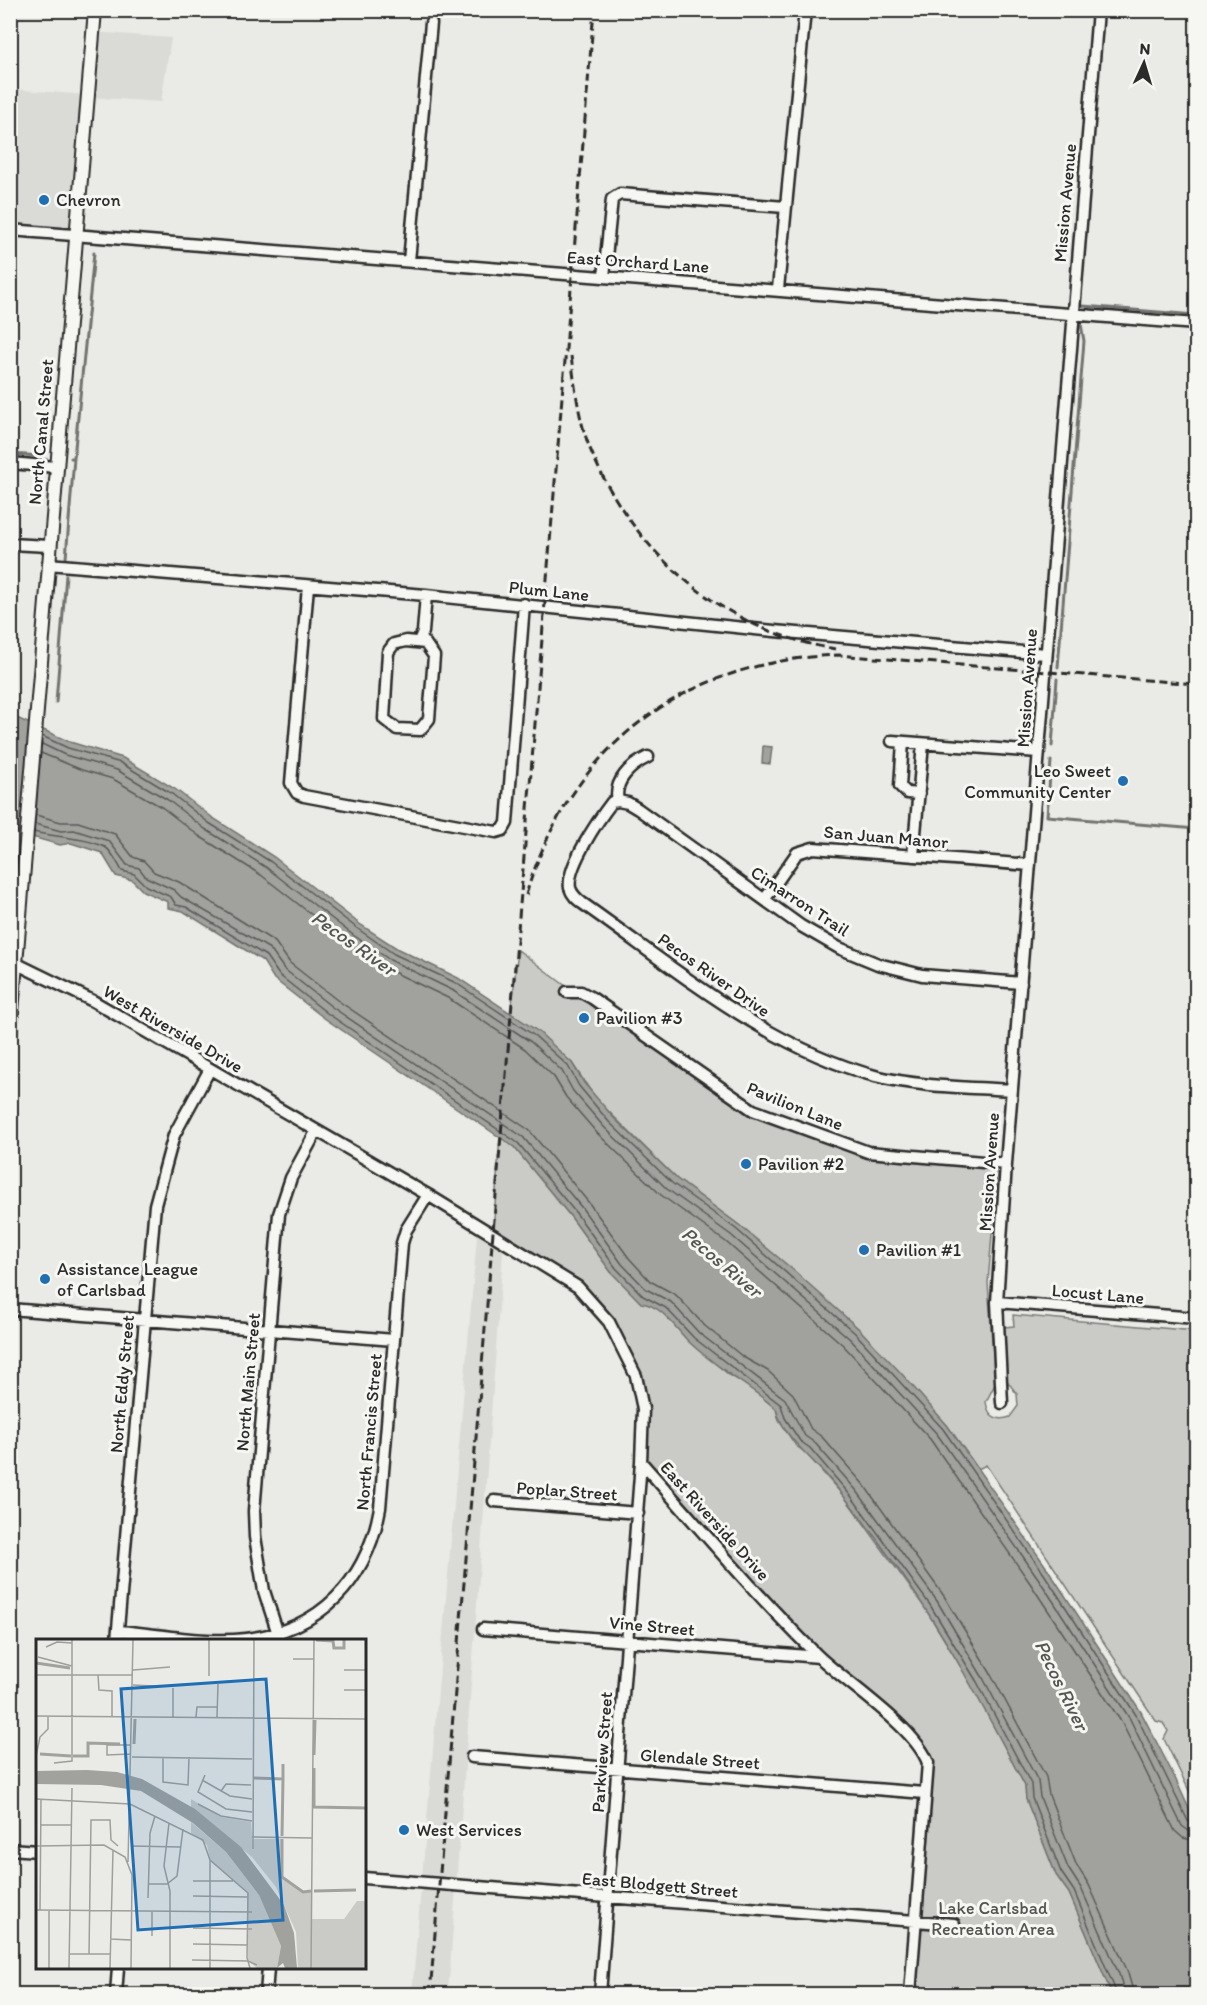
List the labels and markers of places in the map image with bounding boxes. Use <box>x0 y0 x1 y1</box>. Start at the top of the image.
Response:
place label: Chevron <box>56 189 121 211</box>
marker: Chevron <box>37 193 51 207</box>
place label: Leo Sweet Community Center <box>964 760 1111 803</box>
marker: Leo Sweet Community Center <box>1116 774 1130 788</box>
place label: Pavilion #3 <box>596 1007 683 1029</box>
marker: Pavilion #3 <box>577 1011 591 1025</box>
place label: Pavilion #2 <box>758 1153 845 1175</box>
marker: Pavilion #2 <box>739 1157 753 1171</box>
place label: Pavilion #1 <box>876 1239 961 1261</box>
marker: Pavilion #1 <box>857 1243 871 1257</box>
place label: Assistance League of Carlsbad <box>57 1258 198 1301</box>
marker: Assistance League of Carlsbad <box>38 1272 52 1286</box>
place label: West Services <box>416 1819 522 1841</box>
marker: West Services <box>397 1823 411 1837</box>

